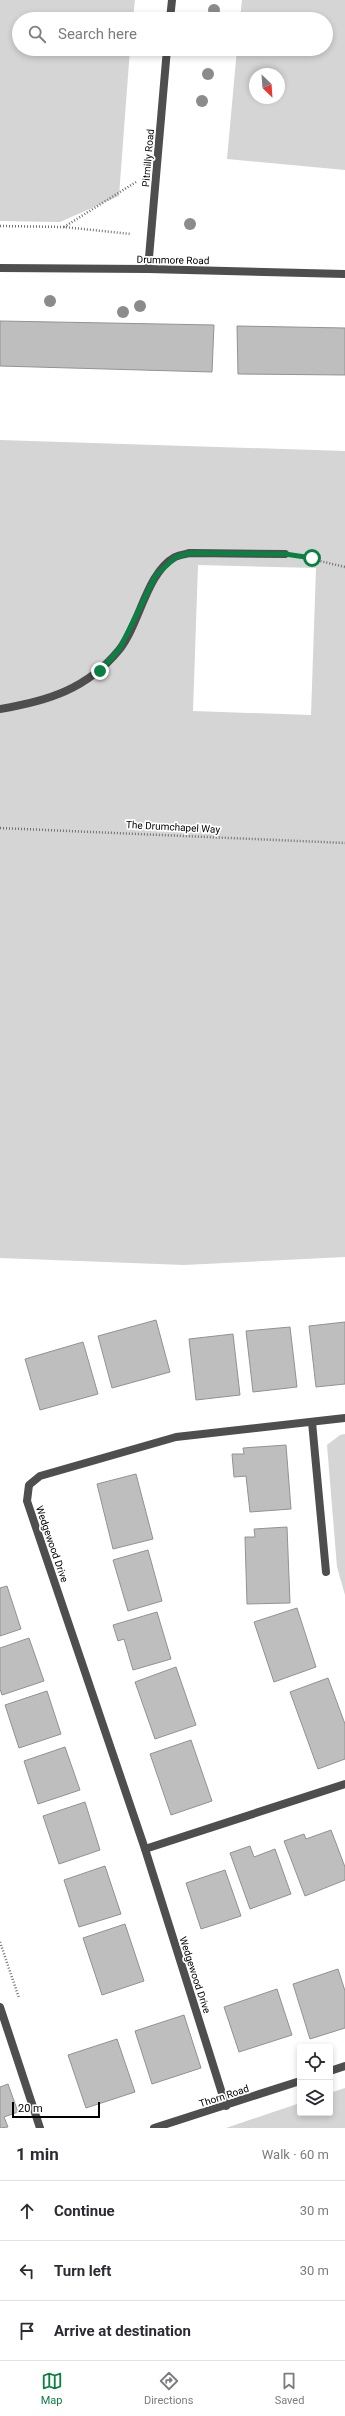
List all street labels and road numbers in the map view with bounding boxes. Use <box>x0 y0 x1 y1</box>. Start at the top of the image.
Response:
street label: Pitmilly Road <box>140 129 156 187</box>
street label: Drummore Road <box>137 254 209 266</box>
street label: The Drumchapel Way <box>126 819 221 835</box>
street label: Wedgewood Drive <box>34 1504 70 1584</box>
street label: Wedgewood Drive <box>177 1935 213 2015</box>
street label: Thorn Road <box>198 2083 250 2109</box>

